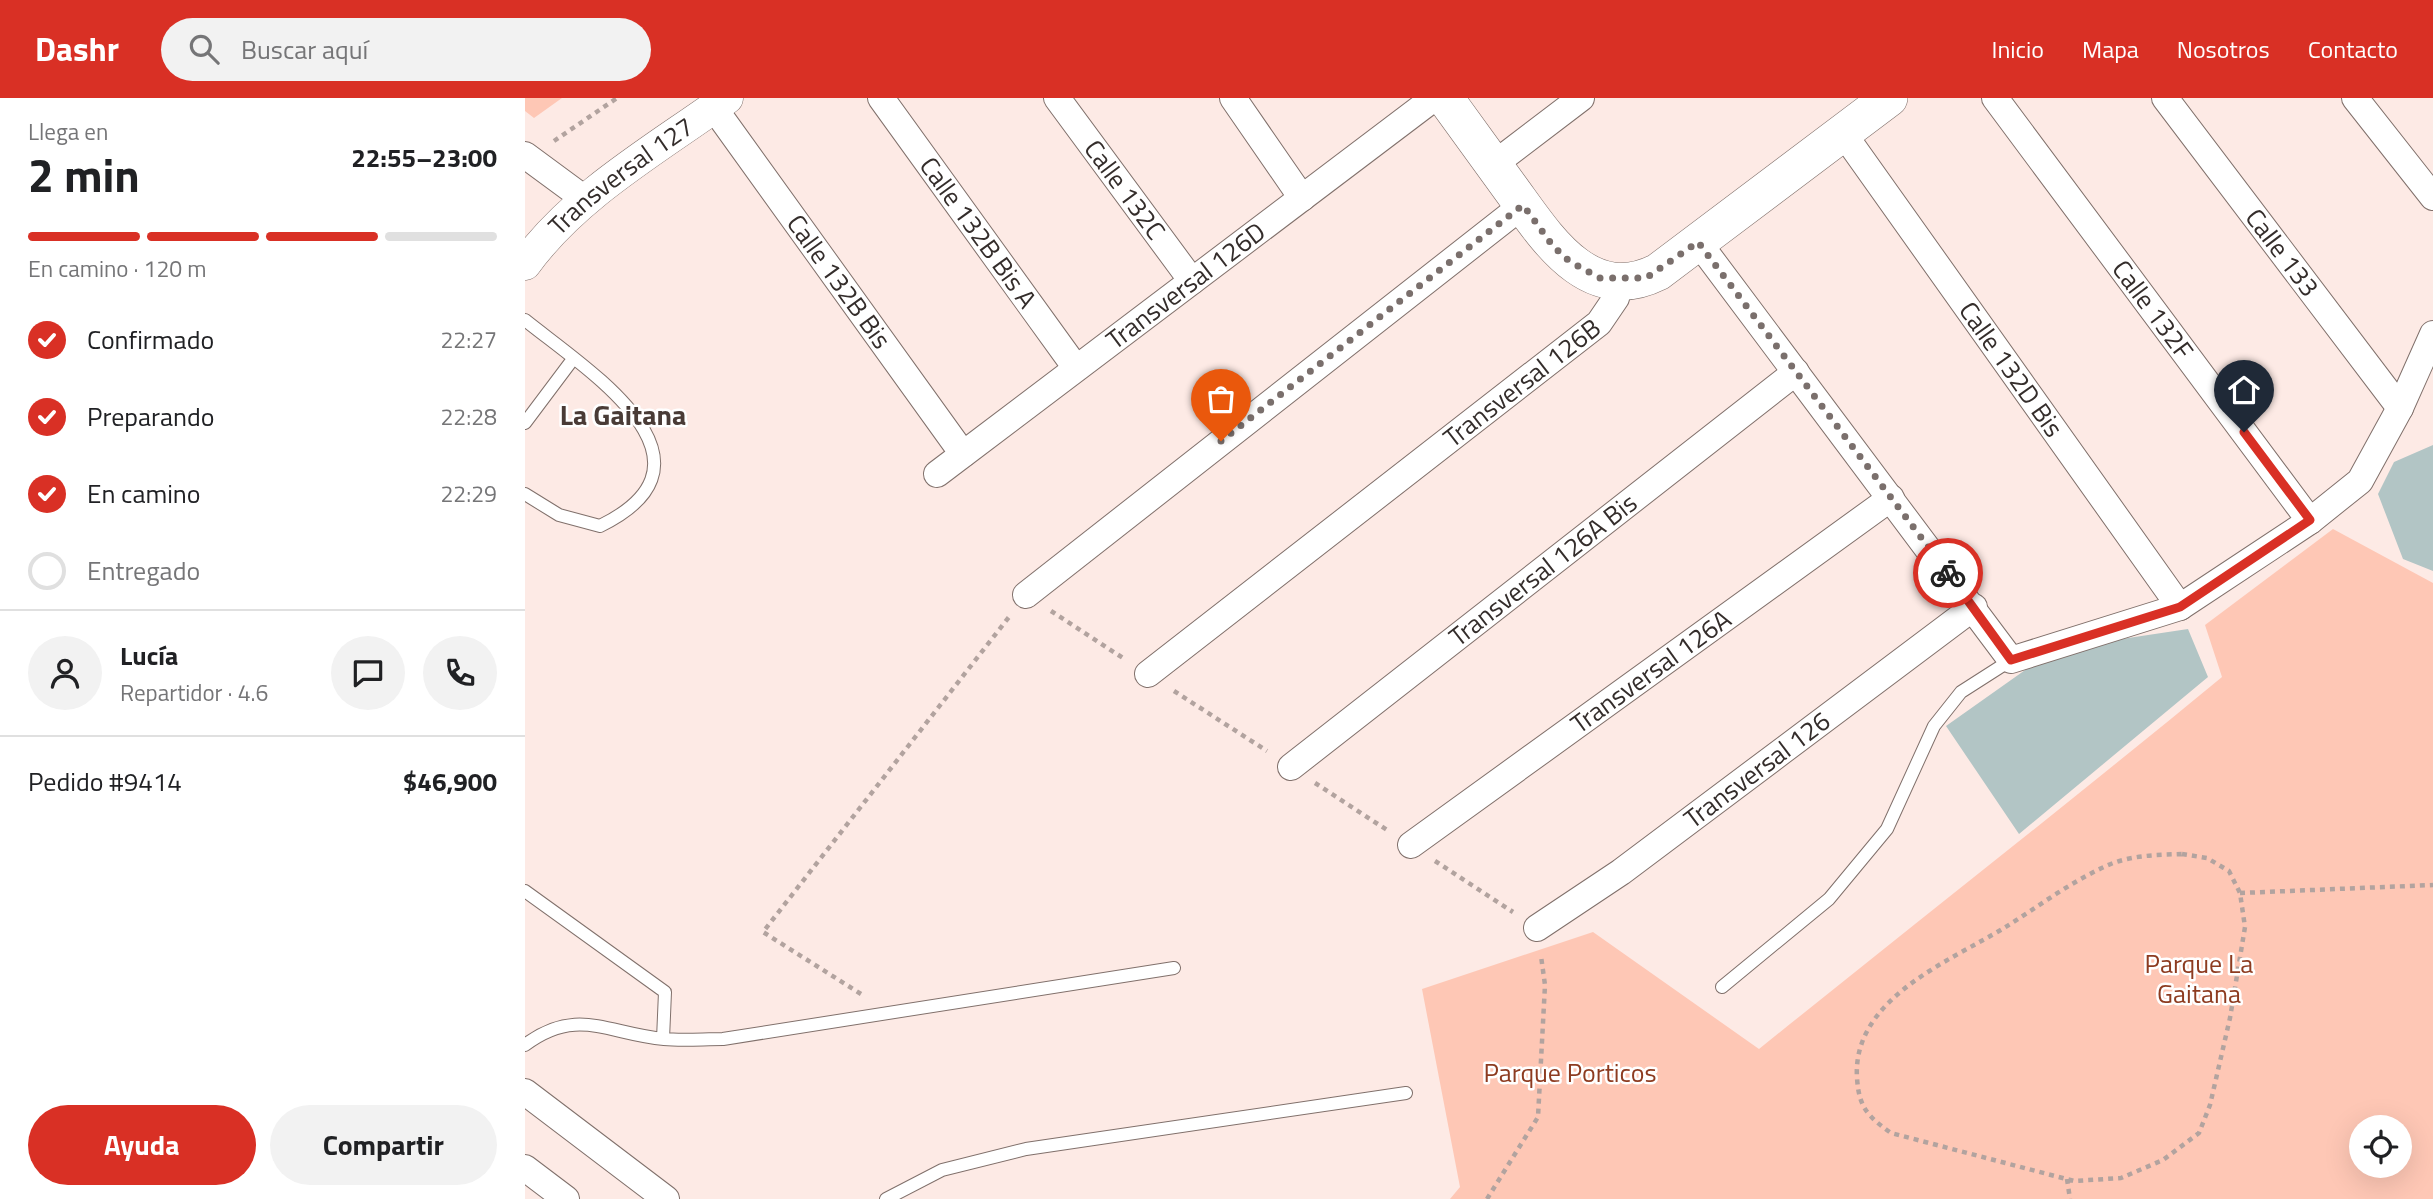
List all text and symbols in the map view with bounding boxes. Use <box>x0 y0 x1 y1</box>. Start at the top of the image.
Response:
search box <box>161 18 651 81</box>
text: Dashr <box>35 24 119 74</box>
icon: search <box>185 30 223 68</box>
text: Buscar aquí <box>241 30 368 69</box>
text: Inicio <box>1992 31 2044 67</box>
text: Mapa <box>2082 31 2139 67</box>
text: Nosotros <box>2177 31 2270 67</box>
text: Contacto <box>2308 31 2398 67</box>
street label: Transversal 127 <box>539 107 701 244</box>
text: Llega en <box>28 114 108 149</box>
street label: Calle 132C <box>1075 131 1175 248</box>
text: 22:55–23:00 <box>351 138 497 177</box>
text: 2 min <box>28 140 140 210</box>
street label: Calle 132B Bis A <box>911 148 1047 316</box>
street label: Calle 133 <box>2236 200 2329 305</box>
street label: Calle 132B Bis <box>778 206 901 357</box>
street label: Transversal 126D <box>1098 212 1273 359</box>
text: En camino · 120 m <box>28 251 206 286</box>
street label: Calle 132F <box>2103 251 2203 367</box>
street label: Calle 132D Bis <box>1950 293 2073 445</box>
street label: Transversal 126B <box>1435 309 1609 456</box>
text: Confirmado <box>87 320 214 359</box>
icon: check <box>28 321 66 359</box>
text: 22:27 <box>440 322 497 357</box>
pin <box>2214 360 2274 432</box>
pin <box>1191 369 1251 441</box>
icon: home <box>2225 371 2263 409</box>
icon: bag <box>1202 380 1240 418</box>
district label: La Gaitana <box>560 393 686 436</box>
text: Preparando <box>87 397 214 436</box>
icon: check <box>28 398 66 436</box>
text: 22:28 <box>440 399 497 434</box>
text: En camino <box>87 474 201 513</box>
icon: check <box>28 475 66 513</box>
text: 22:29 <box>440 476 497 511</box>
street label: Transversal 126A Bis <box>1440 483 1645 655</box>
courier <box>1913 538 1983 608</box>
text: Entregado <box>87 551 200 590</box>
icon: bike <box>1929 554 1967 592</box>
street label: Transversal 126A <box>1562 600 1739 743</box>
button: person <box>28 636 102 710</box>
text: Lucía <box>120 636 178 675</box>
button: chat <box>331 636 405 710</box>
button: phone <box>423 636 497 710</box>
text: Repartidor · 4.6 <box>120 675 268 710</box>
street label: Transversal 126 <box>1675 702 1838 837</box>
text: Pedido #9414 <box>28 762 182 801</box>
text: $46,900 <box>403 762 497 801</box>
park label: Parque La Gaitana <box>2145 944 2253 1013</box>
park label: Parque Porticos <box>1483 1053 1657 1092</box>
button: Ayuda <box>28 1105 256 1185</box>
button: Compartir <box>270 1105 497 1185</box>
map controls <box>2349 1115 2412 1178</box>
button: locate <box>2349 1115 2412 1178</box>

